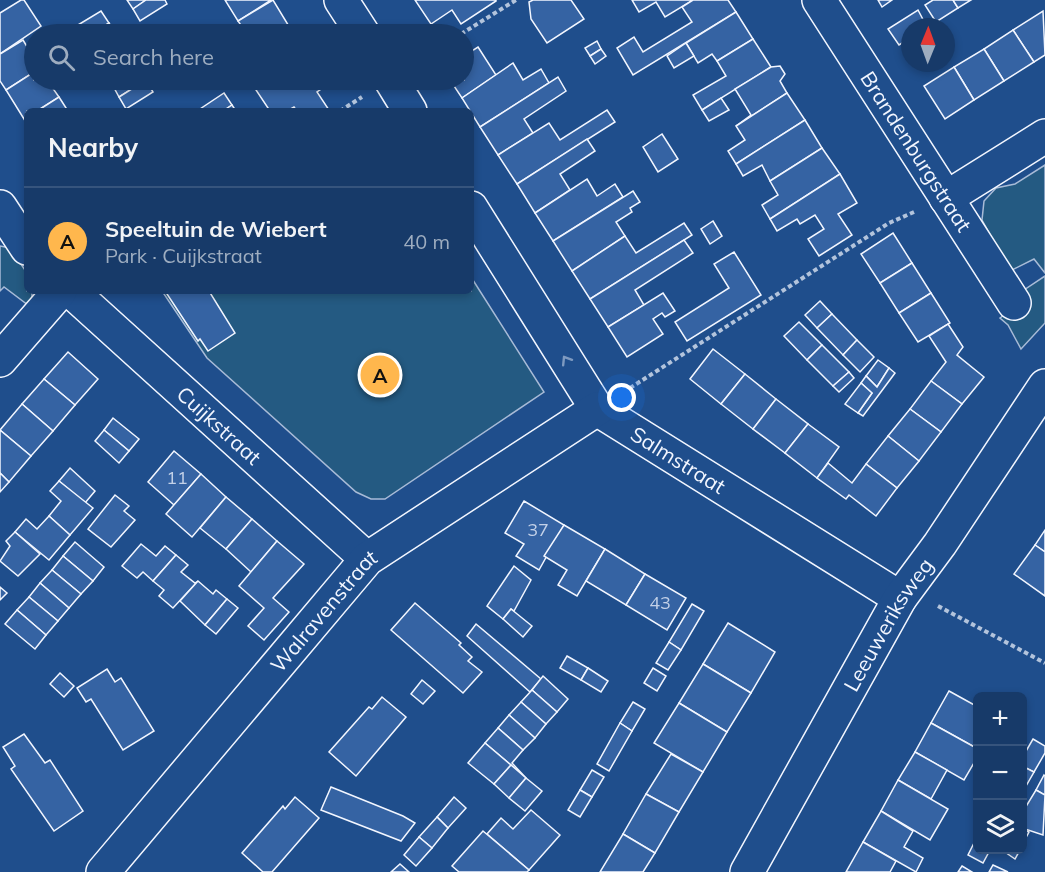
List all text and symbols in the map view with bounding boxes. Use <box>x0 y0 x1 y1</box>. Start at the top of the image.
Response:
north arrow <box>901 18 955 72</box>
search box <box>24 24 474 90</box>
icon: search <box>45 41 78 74</box>
text: Search here <box>93 43 214 71</box>
street label: Brandenburgstraat <box>855 66 978 237</box>
text: Nearby <box>48 131 138 164</box>
text: Speeltuin de Wiebert <box>105 215 327 243</box>
text: A <box>60 229 75 254</box>
text: 40 m <box>403 229 450 254</box>
text: Park · Cuijkstraat <box>105 243 262 268</box>
pin: A <box>360 352 400 398</box>
one-way arrow <box>561 356 573 366</box>
street label: Cuijkstraat <box>172 380 267 470</box>
your location <box>607 383 636 412</box>
street label: Salmstraat <box>626 420 731 499</box>
house number: 11 <box>166 466 188 489</box>
house number: 37 <box>527 518 549 541</box>
street label: Walravenstraat <box>264 543 381 677</box>
street label: Leeuweriksweg <box>838 553 938 696</box>
house number: 43 <box>649 591 671 614</box>
map controls <box>973 692 1027 854</box>
button: + <box>973 692 1027 746</box>
button: − <box>973 746 1027 800</box>
button: layers <box>973 800 1027 854</box>

